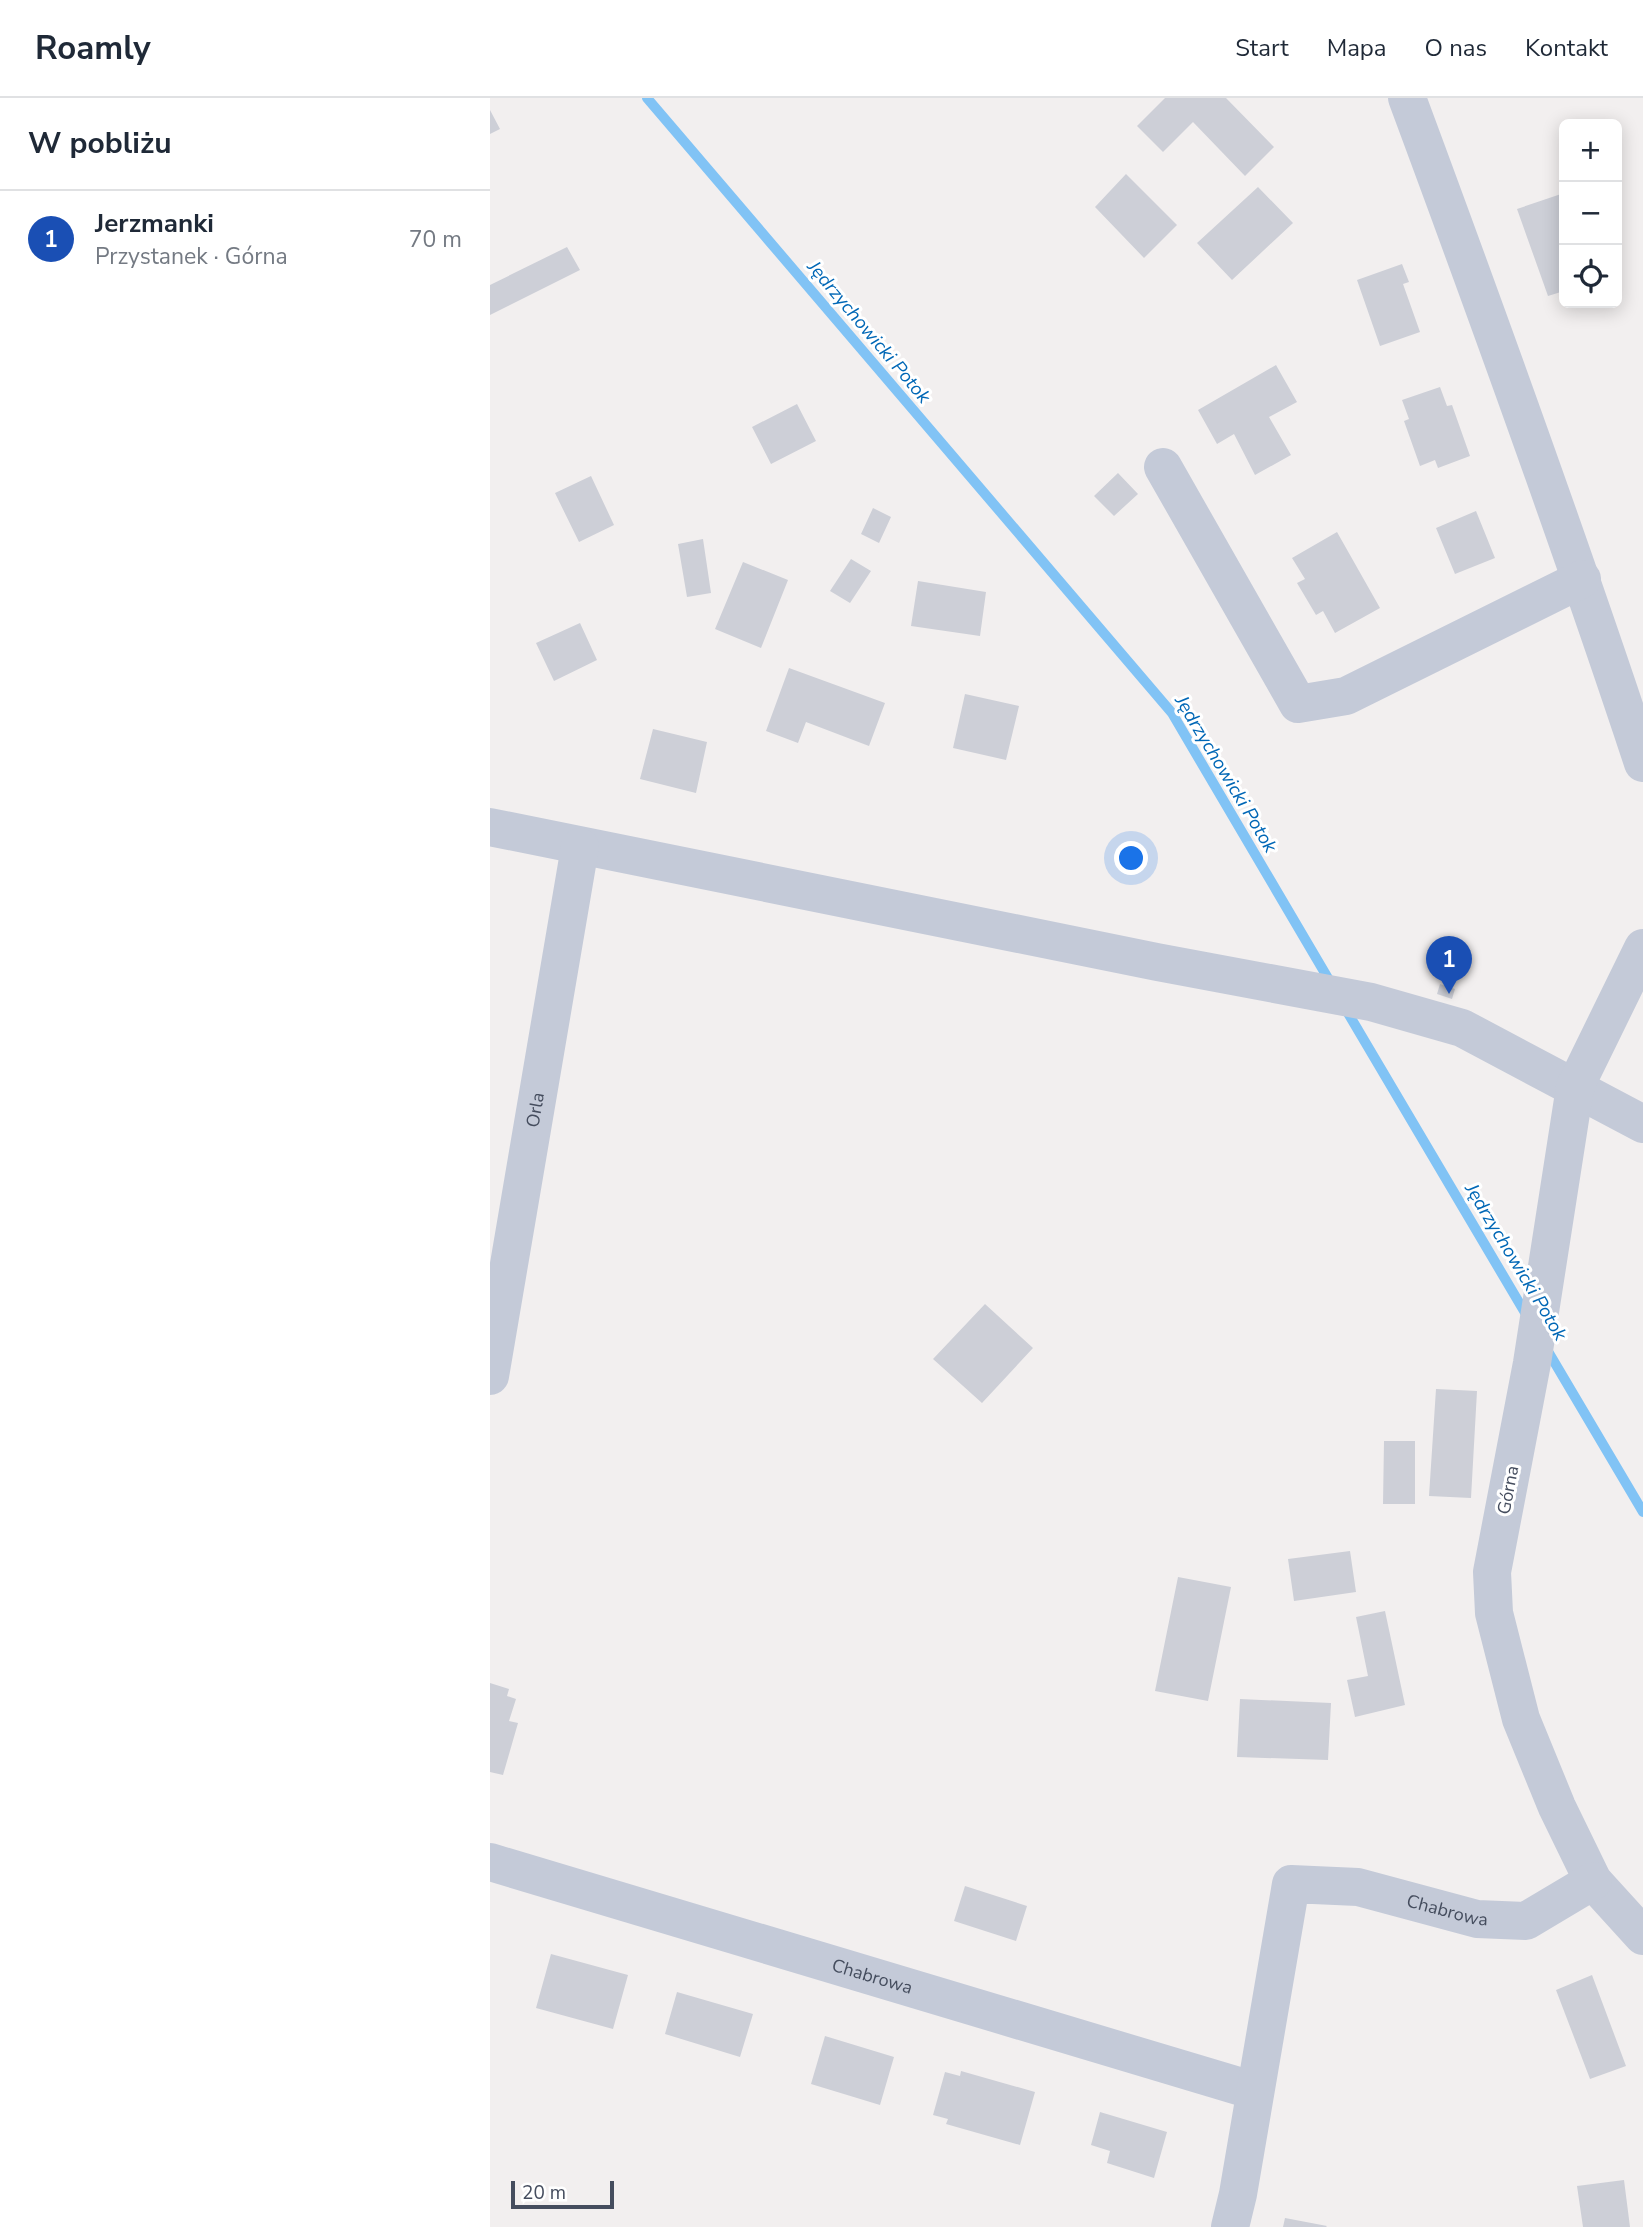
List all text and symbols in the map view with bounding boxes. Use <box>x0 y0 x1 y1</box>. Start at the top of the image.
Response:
text: Roamly <box>35 26 151 71</box>
text: Start <box>1235 32 1289 64</box>
text: Mapa <box>1327 32 1387 64</box>
text: O nas <box>1425 32 1487 64</box>
text: Kontakt <box>1525 32 1608 64</box>
map controls <box>1559 119 1622 308</box>
button: + <box>1559 119 1622 182</box>
text: W pobliżu <box>28 123 172 164</box>
button: − <box>1559 182 1622 245</box>
text: Jerzmanki <box>95 206 214 241</box>
text: 1 <box>44 224 58 255</box>
text: 70 m <box>409 224 462 255</box>
text: Przystanek · Górna <box>95 241 288 272</box>
button: locate <box>1559 245 1622 308</box>
water label: Jędrzychowicki Potok <box>801 254 937 409</box>
water label: Jędrzychowicki Potok <box>1168 690 1284 858</box>
your location <box>1114 841 1148 875</box>
pin: 1 <box>1426 936 1472 994</box>
street label: Orla <box>521 1090 550 1129</box>
water label: Jędrzychowicki Potok <box>1458 1178 1574 1346</box>
street label: Górna <box>1492 1464 1524 1516</box>
street label: Chabrowa <box>1404 1889 1488 1931</box>
street label: Chabrowa <box>829 1953 916 2000</box>
scale bar <box>511 2178 614 2210</box>
text: 20 m <box>522 2180 566 2206</box>

